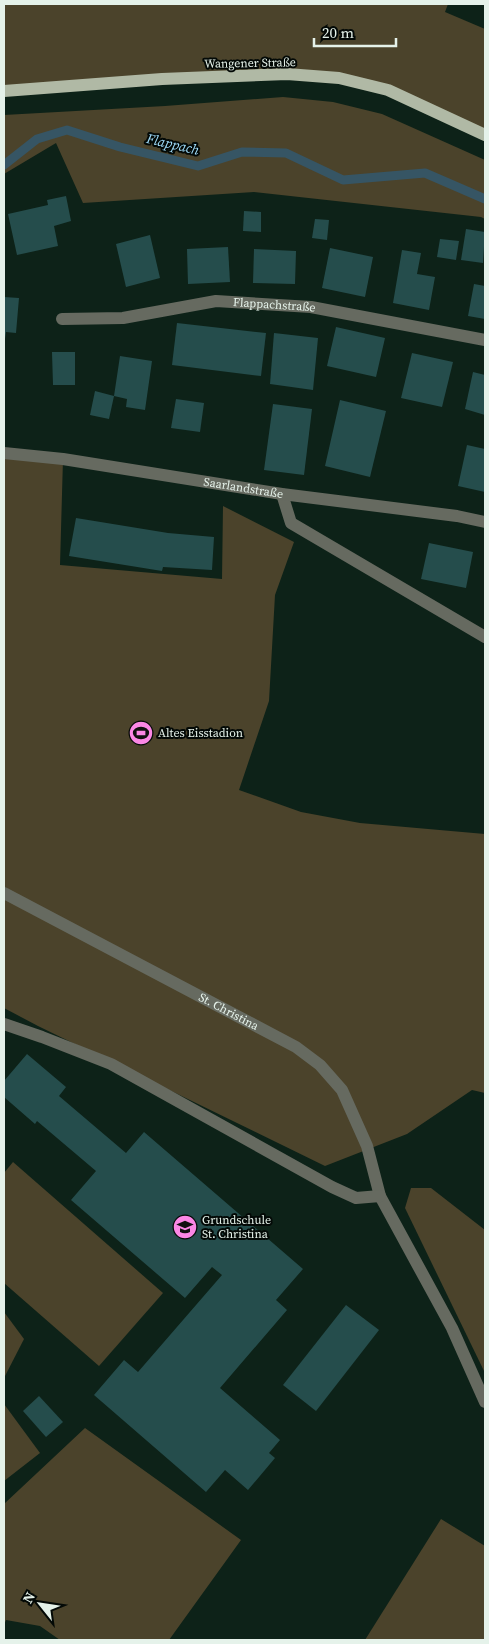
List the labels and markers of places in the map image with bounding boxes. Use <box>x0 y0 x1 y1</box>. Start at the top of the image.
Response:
sports icon: Altes Eisstadion <box>128 720 154 746</box>
place label: Altes Eisstadion <box>158 725 243 741</box>
place label: Grundschule St. Christina <box>202 1212 271 1242</box>
school or university icon: Grundschule St. Christina <box>172 1214 198 1240</box>

